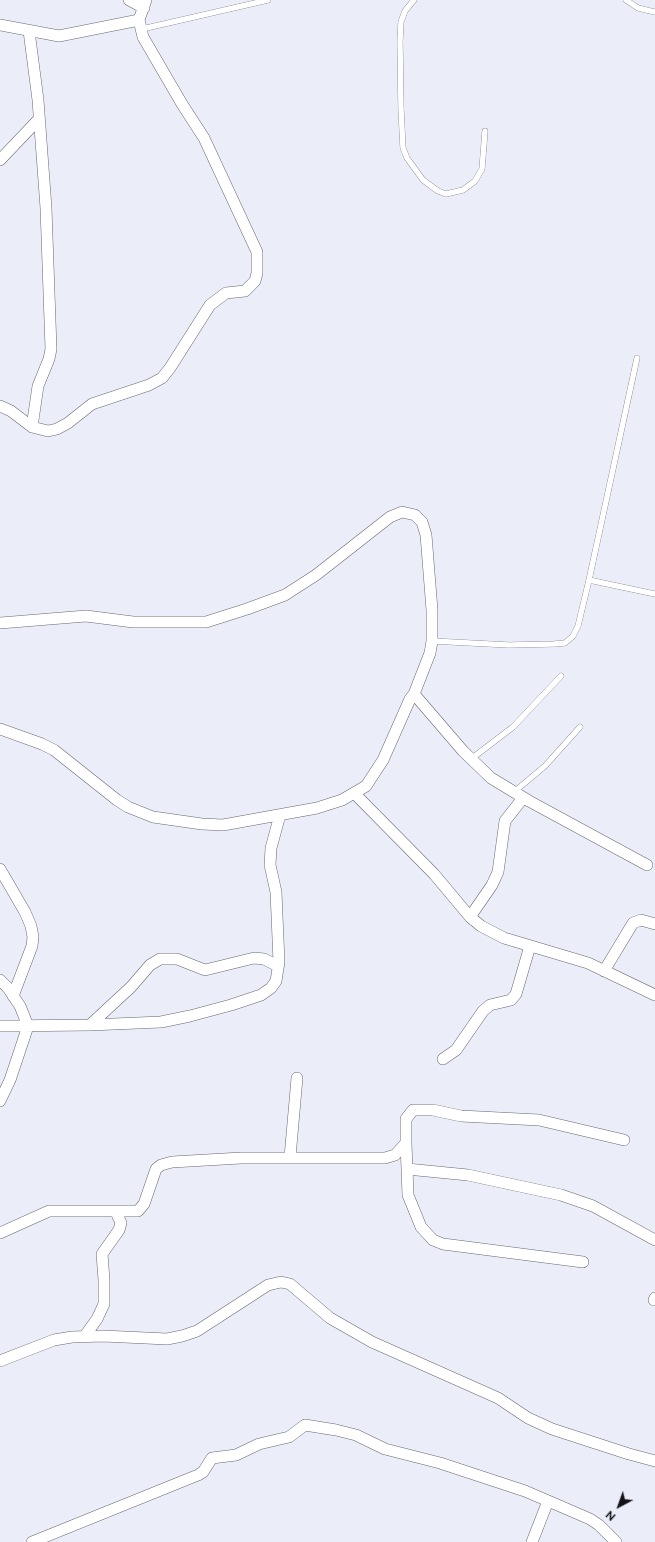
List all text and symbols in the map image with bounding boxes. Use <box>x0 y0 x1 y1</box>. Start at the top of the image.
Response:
north arrow <box>599 1486 639 1526</box>
text: N <box>603 1508 618 1523</box>

